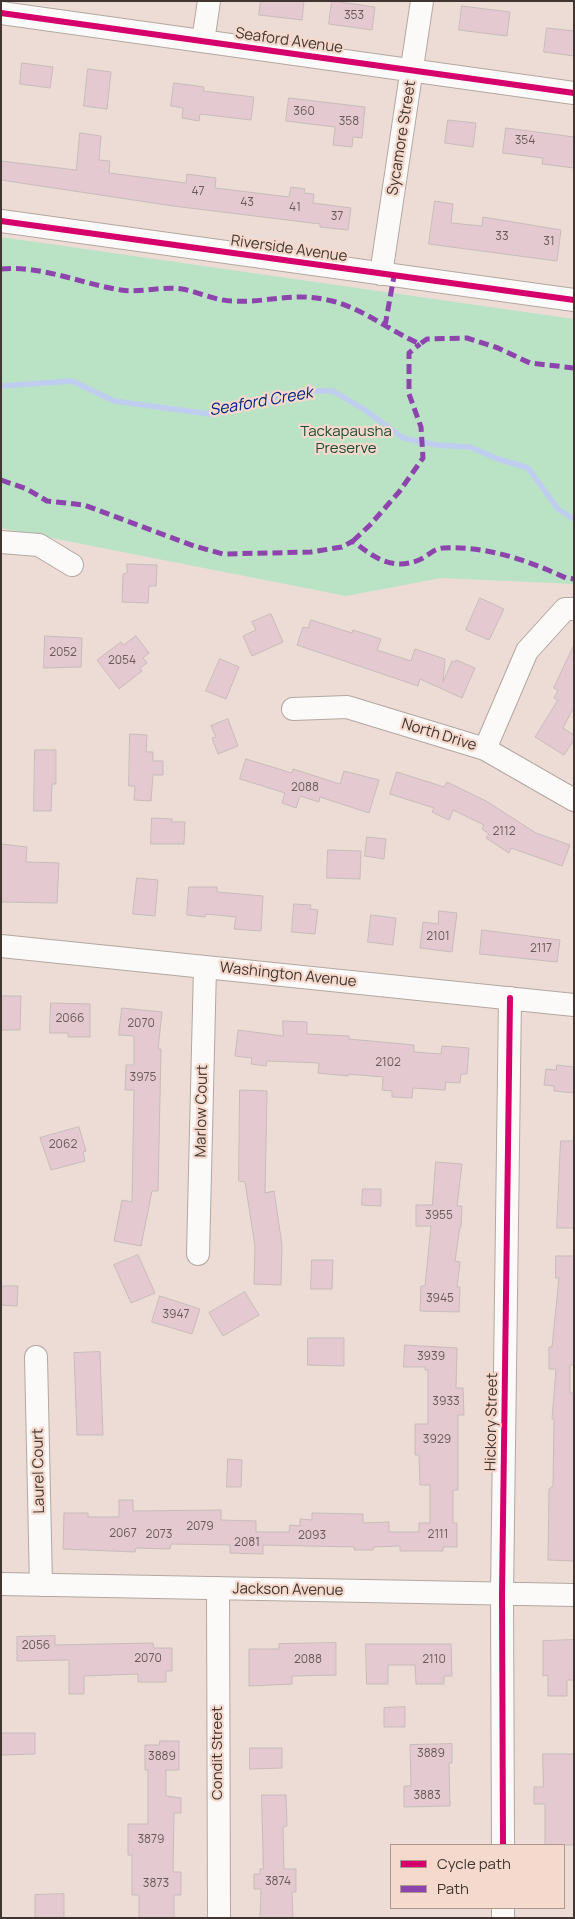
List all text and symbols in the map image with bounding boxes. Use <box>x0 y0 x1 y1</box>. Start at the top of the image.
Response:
house number: 353 <box>344 9 364 23</box>
street label: Seaford Avenue <box>234 25 344 57</box>
street label: Sycamore Street <box>384 79 420 197</box>
house number: 360 <box>293 105 315 119</box>
house number: 358 <box>339 115 359 129</box>
house number: 354 <box>515 134 535 148</box>
house number: 47 <box>191 185 205 199</box>
house number: 43 <box>240 196 254 210</box>
house number: 41 <box>289 201 301 215</box>
house number: 37 <box>331 210 343 224</box>
house number: 33 <box>495 230 509 244</box>
street label: Riverside Avenue <box>230 232 348 266</box>
house number: 31 <box>543 235 555 249</box>
water label: Seaford Creek <box>208 383 314 421</box>
park label: Tackapausha Preserve <box>300 423 392 458</box>
house number: 2052 <box>49 646 77 660</box>
house number: 2054 <box>108 654 136 668</box>
street label: North Drive <box>399 715 479 755</box>
house number: 2088 <box>291 781 319 795</box>
house number: 2112 <box>492 825 516 839</box>
house number: 2101 <box>426 930 450 944</box>
house number: 2117 <box>530 942 552 956</box>
street label: Washington Avenue <box>219 959 357 991</box>
house number: 2066 <box>55 1012 85 1026</box>
house number: 2070 <box>127 1017 155 1031</box>
house number: 2102 <box>375 1056 401 1070</box>
street label: Marlow Court <box>192 1064 212 1158</box>
house number: 3975 <box>130 1071 156 1085</box>
house number: 2062 <box>49 1138 77 1152</box>
house number: 3955 <box>425 1209 453 1223</box>
house number: 3945 <box>426 1292 454 1306</box>
house number: 3947 <box>162 1308 190 1322</box>
house number: 3939 <box>417 1350 445 1364</box>
street label: Hickory Street <box>482 1373 502 1471</box>
house number: 3933 <box>432 1395 460 1409</box>
street label: Laurel Court <box>29 1428 49 1514</box>
house number: 3929 <box>423 1433 451 1447</box>
house number: 2079 <box>186 1520 214 1534</box>
house number: 2067 <box>109 1527 137 1541</box>
house number: 2073 <box>146 1528 172 1542</box>
house number: 2111 <box>428 1528 448 1542</box>
house number: 2093 <box>298 1529 326 1543</box>
house number: 2081 <box>234 1536 260 1550</box>
street label: Jackson Avenue <box>232 1580 344 1600</box>
house number: 2056 <box>22 1639 50 1653</box>
house number: 2070 <box>134 1652 162 1666</box>
house number: 2088 <box>294 1653 322 1667</box>
house number: 2110 <box>422 1653 446 1667</box>
street label: Condit Street <box>209 1706 227 1800</box>
house number: 3889 <box>417 1747 445 1761</box>
house number: 3889 <box>148 1750 176 1764</box>
house number: 3883 <box>413 1789 441 1803</box>
house number: 3879 <box>137 1833 165 1847</box>
legend <box>390 1844 565 1909</box>
text: Cycle path <box>437 1853 511 1874</box>
house number: 3874 <box>265 1875 291 1889</box>
house number: 3873 <box>143 1877 169 1891</box>
text: Path <box>437 1878 469 1899</box>

